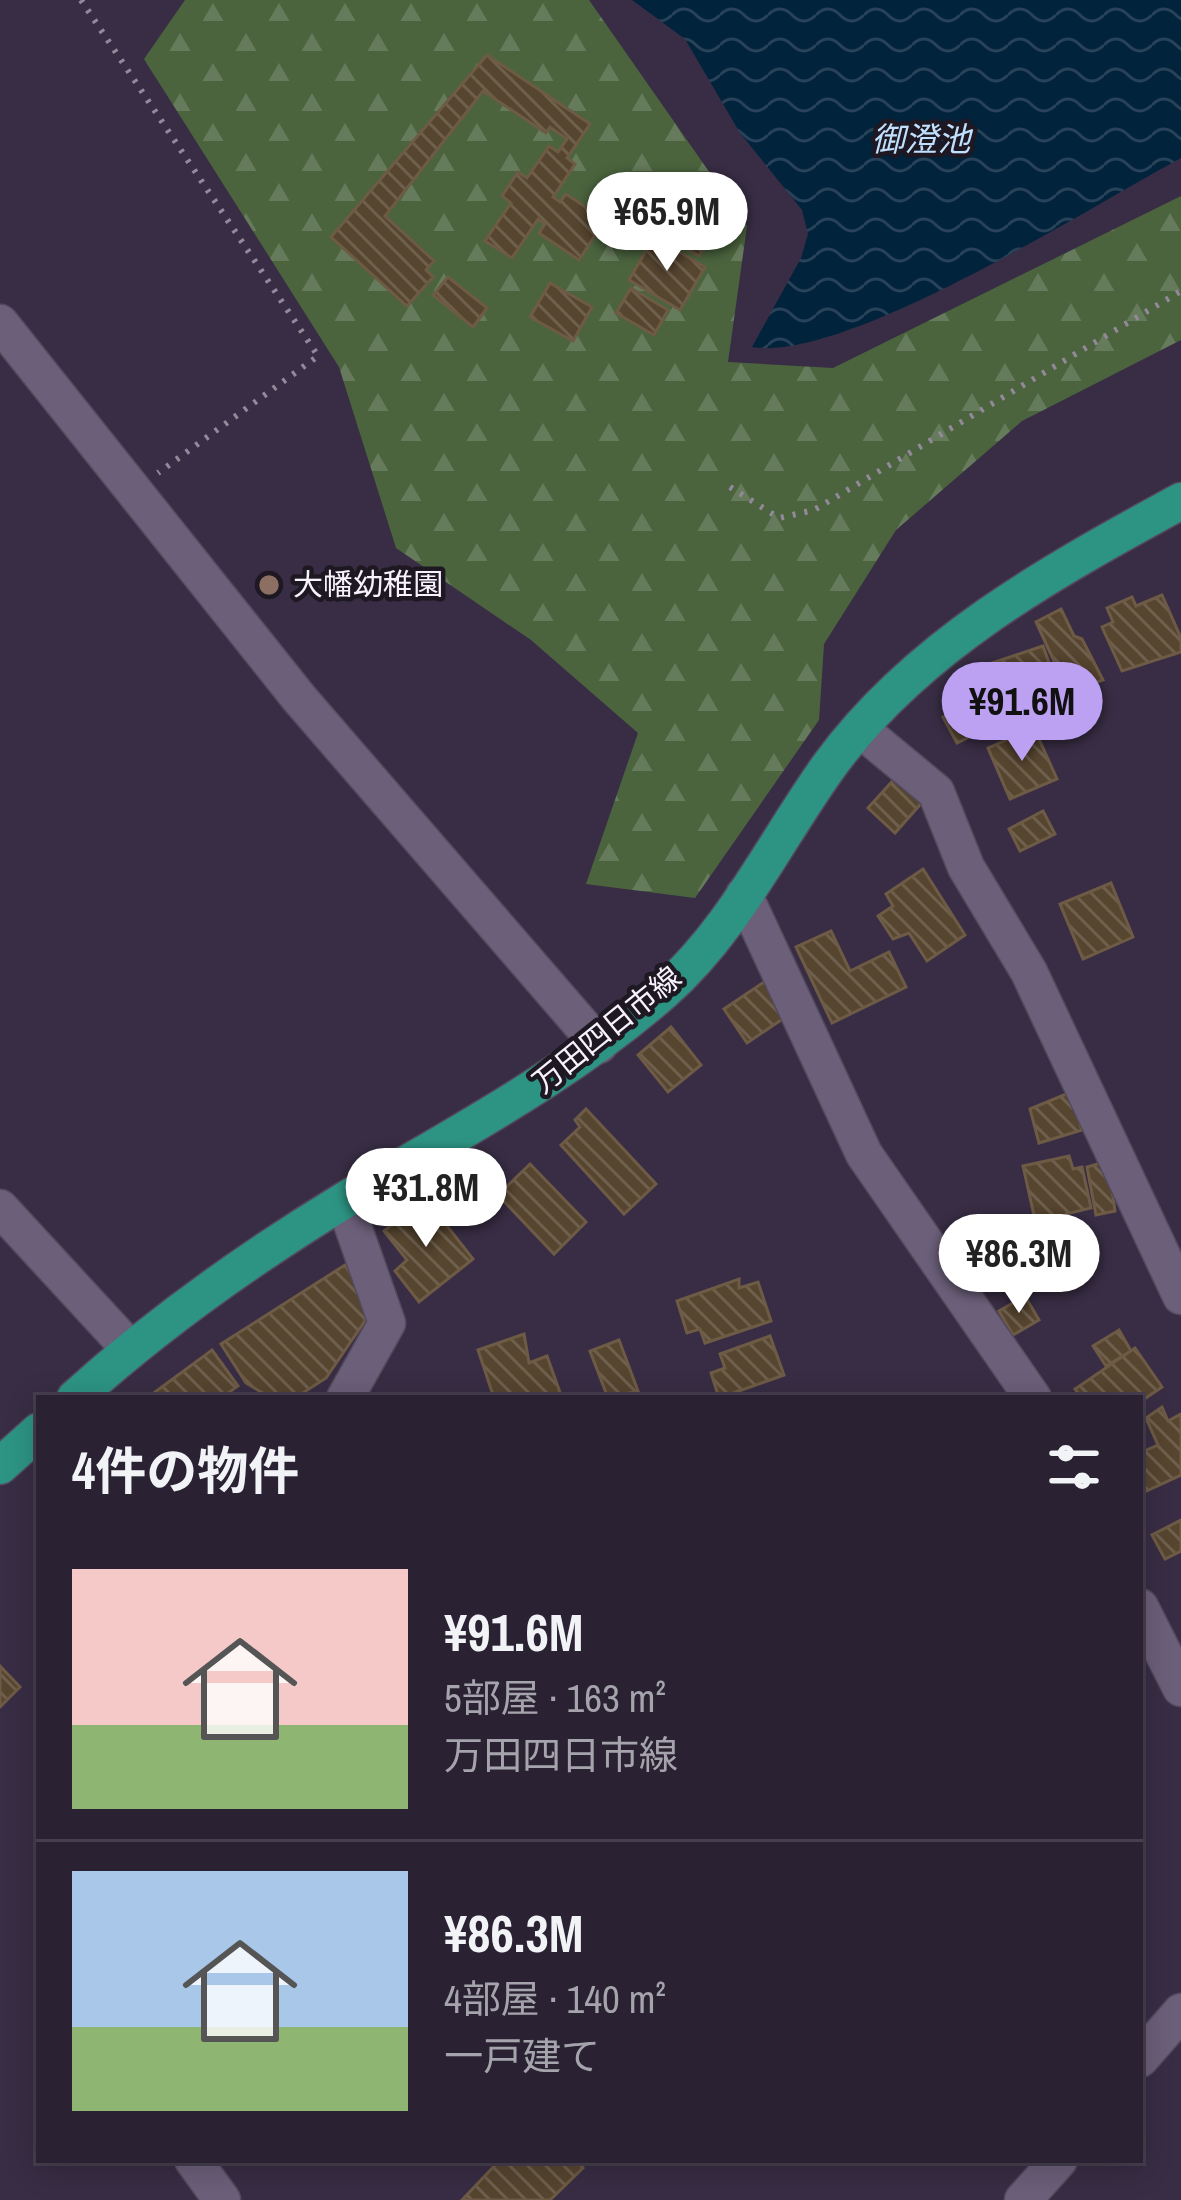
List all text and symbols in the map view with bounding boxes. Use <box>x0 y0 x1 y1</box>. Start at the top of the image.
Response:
water label: 御澄池 <box>872 117 974 161</box>
pin: ¥65.9M <box>569 172 765 274</box>
text: ¥65.9M <box>614 185 720 237</box>
place label: 大幡幼稚園 <box>293 564 443 604</box>
marker: 大幡幼稚園 <box>256 572 282 598</box>
pin: ¥91.6M <box>924 662 1120 764</box>
text: ¥91.6M <box>969 675 1075 727</box>
street label: 万田四日市線 <box>524 957 689 1101</box>
pin: ¥31.8M <box>328 1148 524 1250</box>
text: ¥31.8M <box>373 1161 479 1213</box>
pin: ¥86.3M <box>921 1214 1117 1316</box>
text: ¥86.3M <box>966 1227 1072 1279</box>
icon: filters <box>1041 1434 1107 1500</box>
text: 4件の物件 <box>72 1436 299 1505</box>
text: ¥91.6M <box>444 1598 584 1667</box>
icon: home <box>168 1617 312 1761</box>
text: 5部屋 · 163 m² <box>444 1672 666 1724</box>
text: 万田四日市線 <box>444 1729 678 1781</box>
text: ¥86.3M <box>444 1899 584 1968</box>
icon: home <box>168 1919 312 2063</box>
text: 4部屋 · 140 m² <box>444 1973 666 2025</box>
text: 一戸建て <box>444 2030 600 2082</box>

